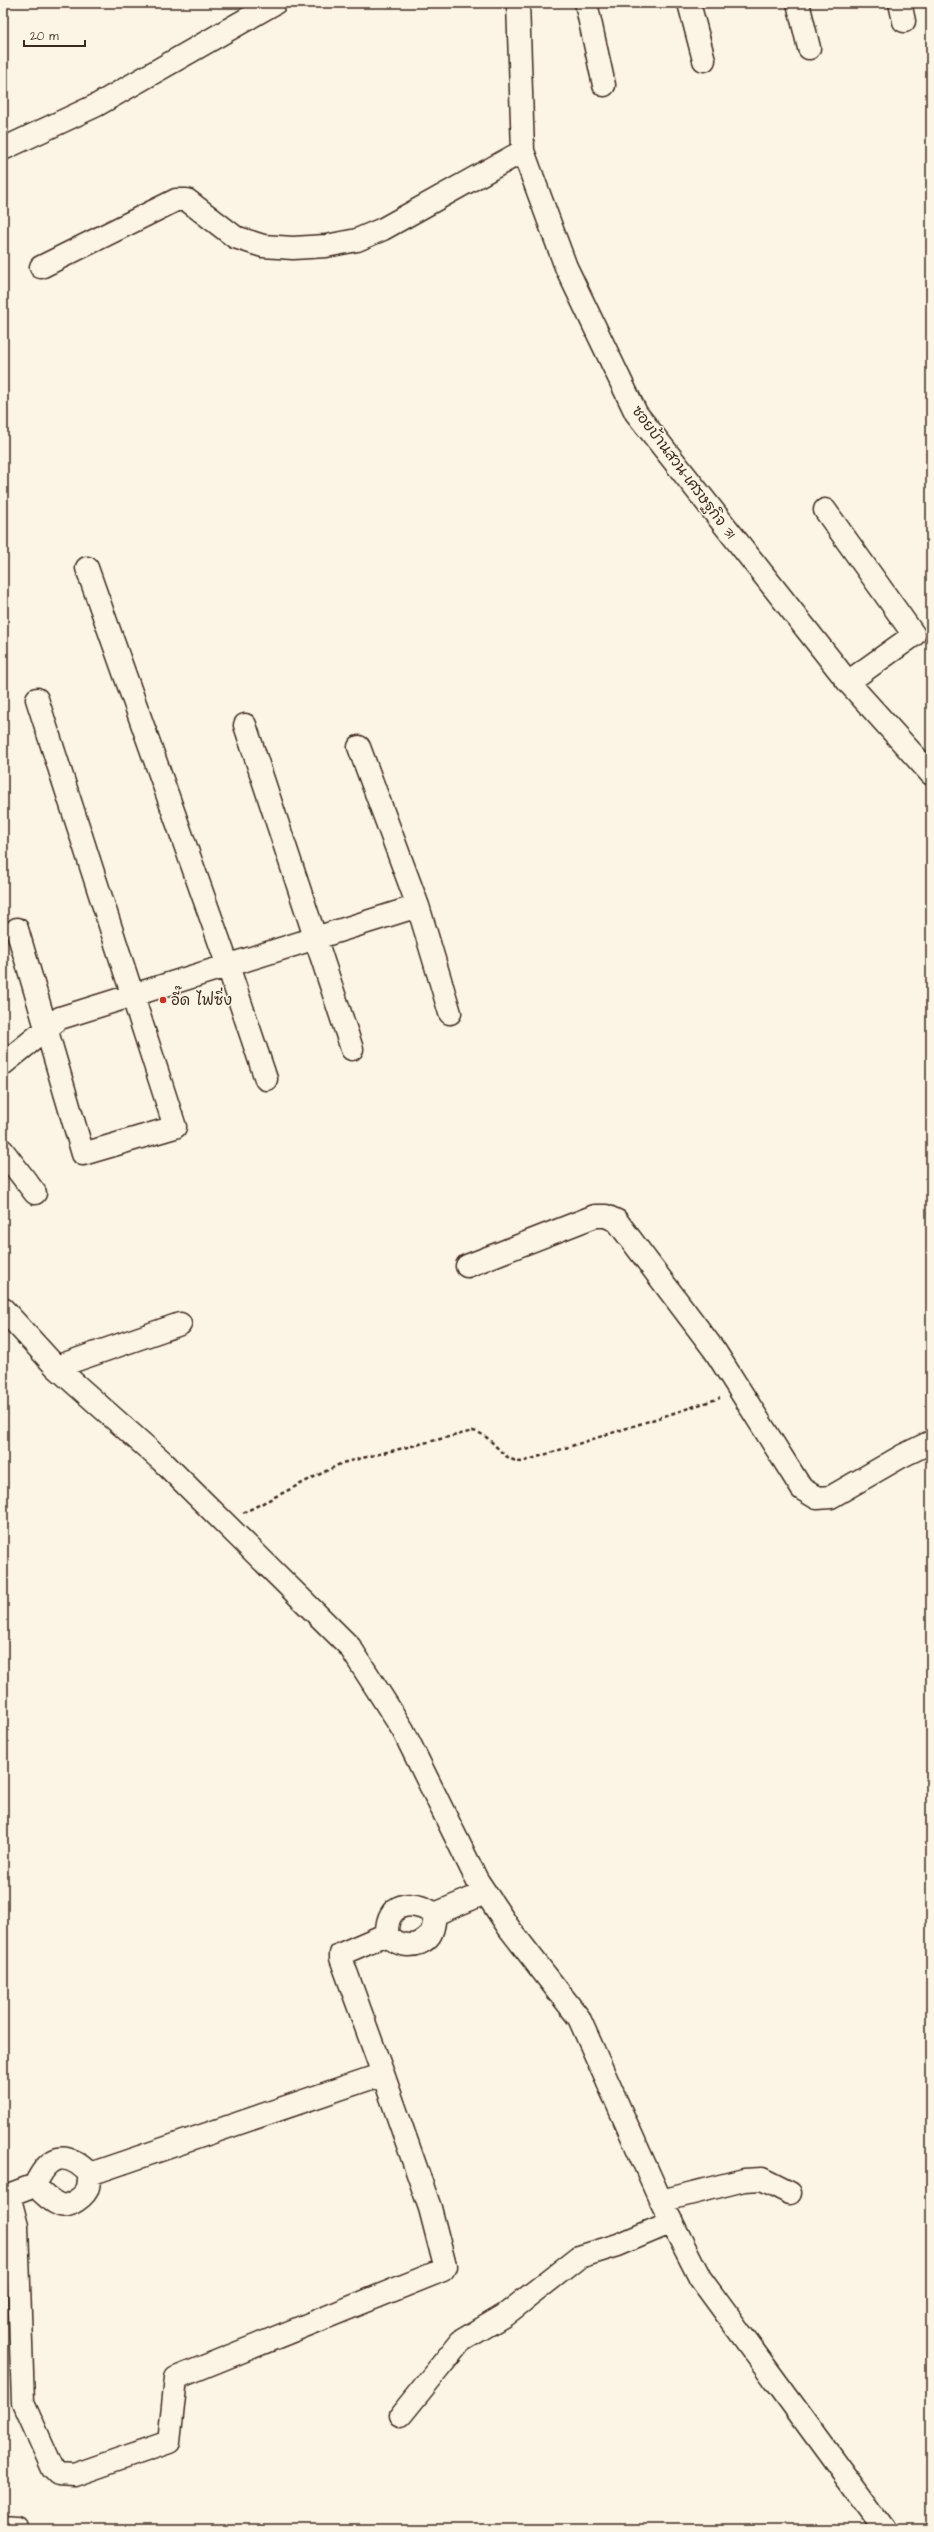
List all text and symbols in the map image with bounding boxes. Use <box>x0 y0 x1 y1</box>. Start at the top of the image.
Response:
scale bar <box>24 22 85 48</box>
text: 20 m <box>30 28 59 45</box>
street label: ซอยบ้านสวน-เศรษฐกิจ 31 <box>627 402 741 543</box>
place label: อี๊ด ไฟซิ่ง <box>171 986 232 1011</box>
marker: อี๊ด ไฟซิ่ง <box>158 995 168 1005</box>

